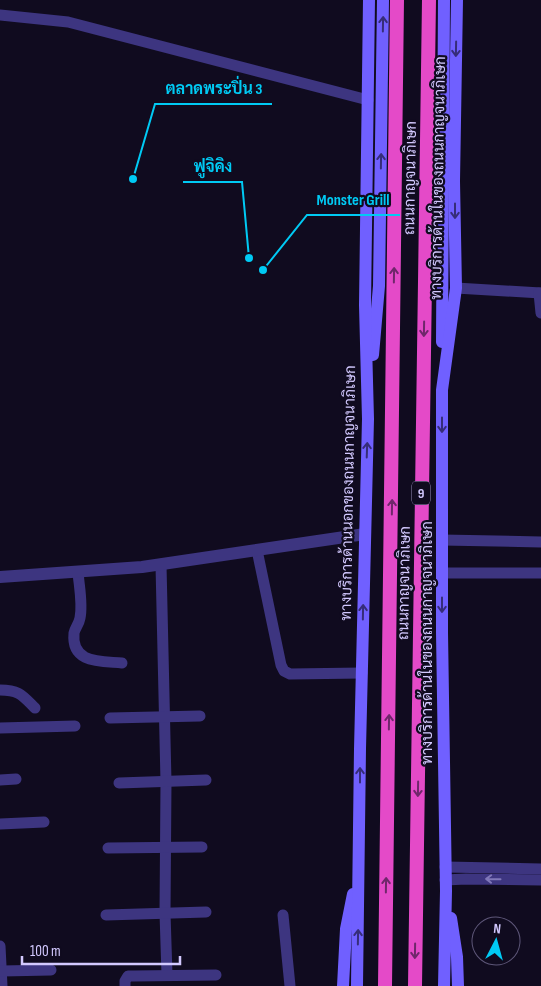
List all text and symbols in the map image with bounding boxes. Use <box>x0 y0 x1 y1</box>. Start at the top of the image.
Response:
one-way arrow <box>378 16 388 32</box>
one-way arrow <box>451 40 461 56</box>
street label: ทางบริการด้านในของถนนกาญจนาภิเษก <box>426 56 450 300</box>
callout: ตลาดพระปิ่น 3 <box>155 73 272 104</box>
text: ตลาดพระปิ่น 3 <box>166 75 262 99</box>
street label: ถนนกาญจนาภิเษก <box>400 121 421 235</box>
callout: ฟูจิคิง <box>183 151 242 182</box>
one-way arrow <box>376 153 386 170</box>
text: ฟูจิคิง <box>194 156 232 179</box>
callout: Monster Grill <box>307 184 400 215</box>
text: Monster Grill <box>317 191 389 210</box>
one-way arrow <box>450 202 460 219</box>
one-way arrow <box>389 267 399 284</box>
one-way arrow <box>419 320 429 336</box>
street label: ทางบริการด้านนอกของถนนกาญจนาภิเษก <box>336 365 360 621</box>
one-way arrow <box>437 417 447 433</box>
one-way arrow <box>363 442 372 458</box>
road number: 9 <box>412 482 430 504</box>
one-way arrow <box>387 500 397 516</box>
street label: ทางบริการด้านในของถนนกาญจนาภิเษก <box>417 521 437 765</box>
street label: ถนนกาญจนาภิเษก <box>394 526 415 640</box>
one-way arrow <box>437 597 447 613</box>
one-way arrow <box>358 605 368 621</box>
one-way arrow <box>384 715 393 731</box>
one-way arrow <box>355 767 365 784</box>
one-way arrow <box>413 780 422 796</box>
one-way arrow <box>485 874 502 884</box>
one-way arrow <box>381 877 391 894</box>
north arrow <box>471 916 521 966</box>
text: N <box>493 920 502 937</box>
one-way arrow <box>353 930 363 946</box>
scale bar <box>22 934 180 966</box>
text: 100 m <box>30 942 61 961</box>
one-way arrow <box>410 942 420 959</box>

